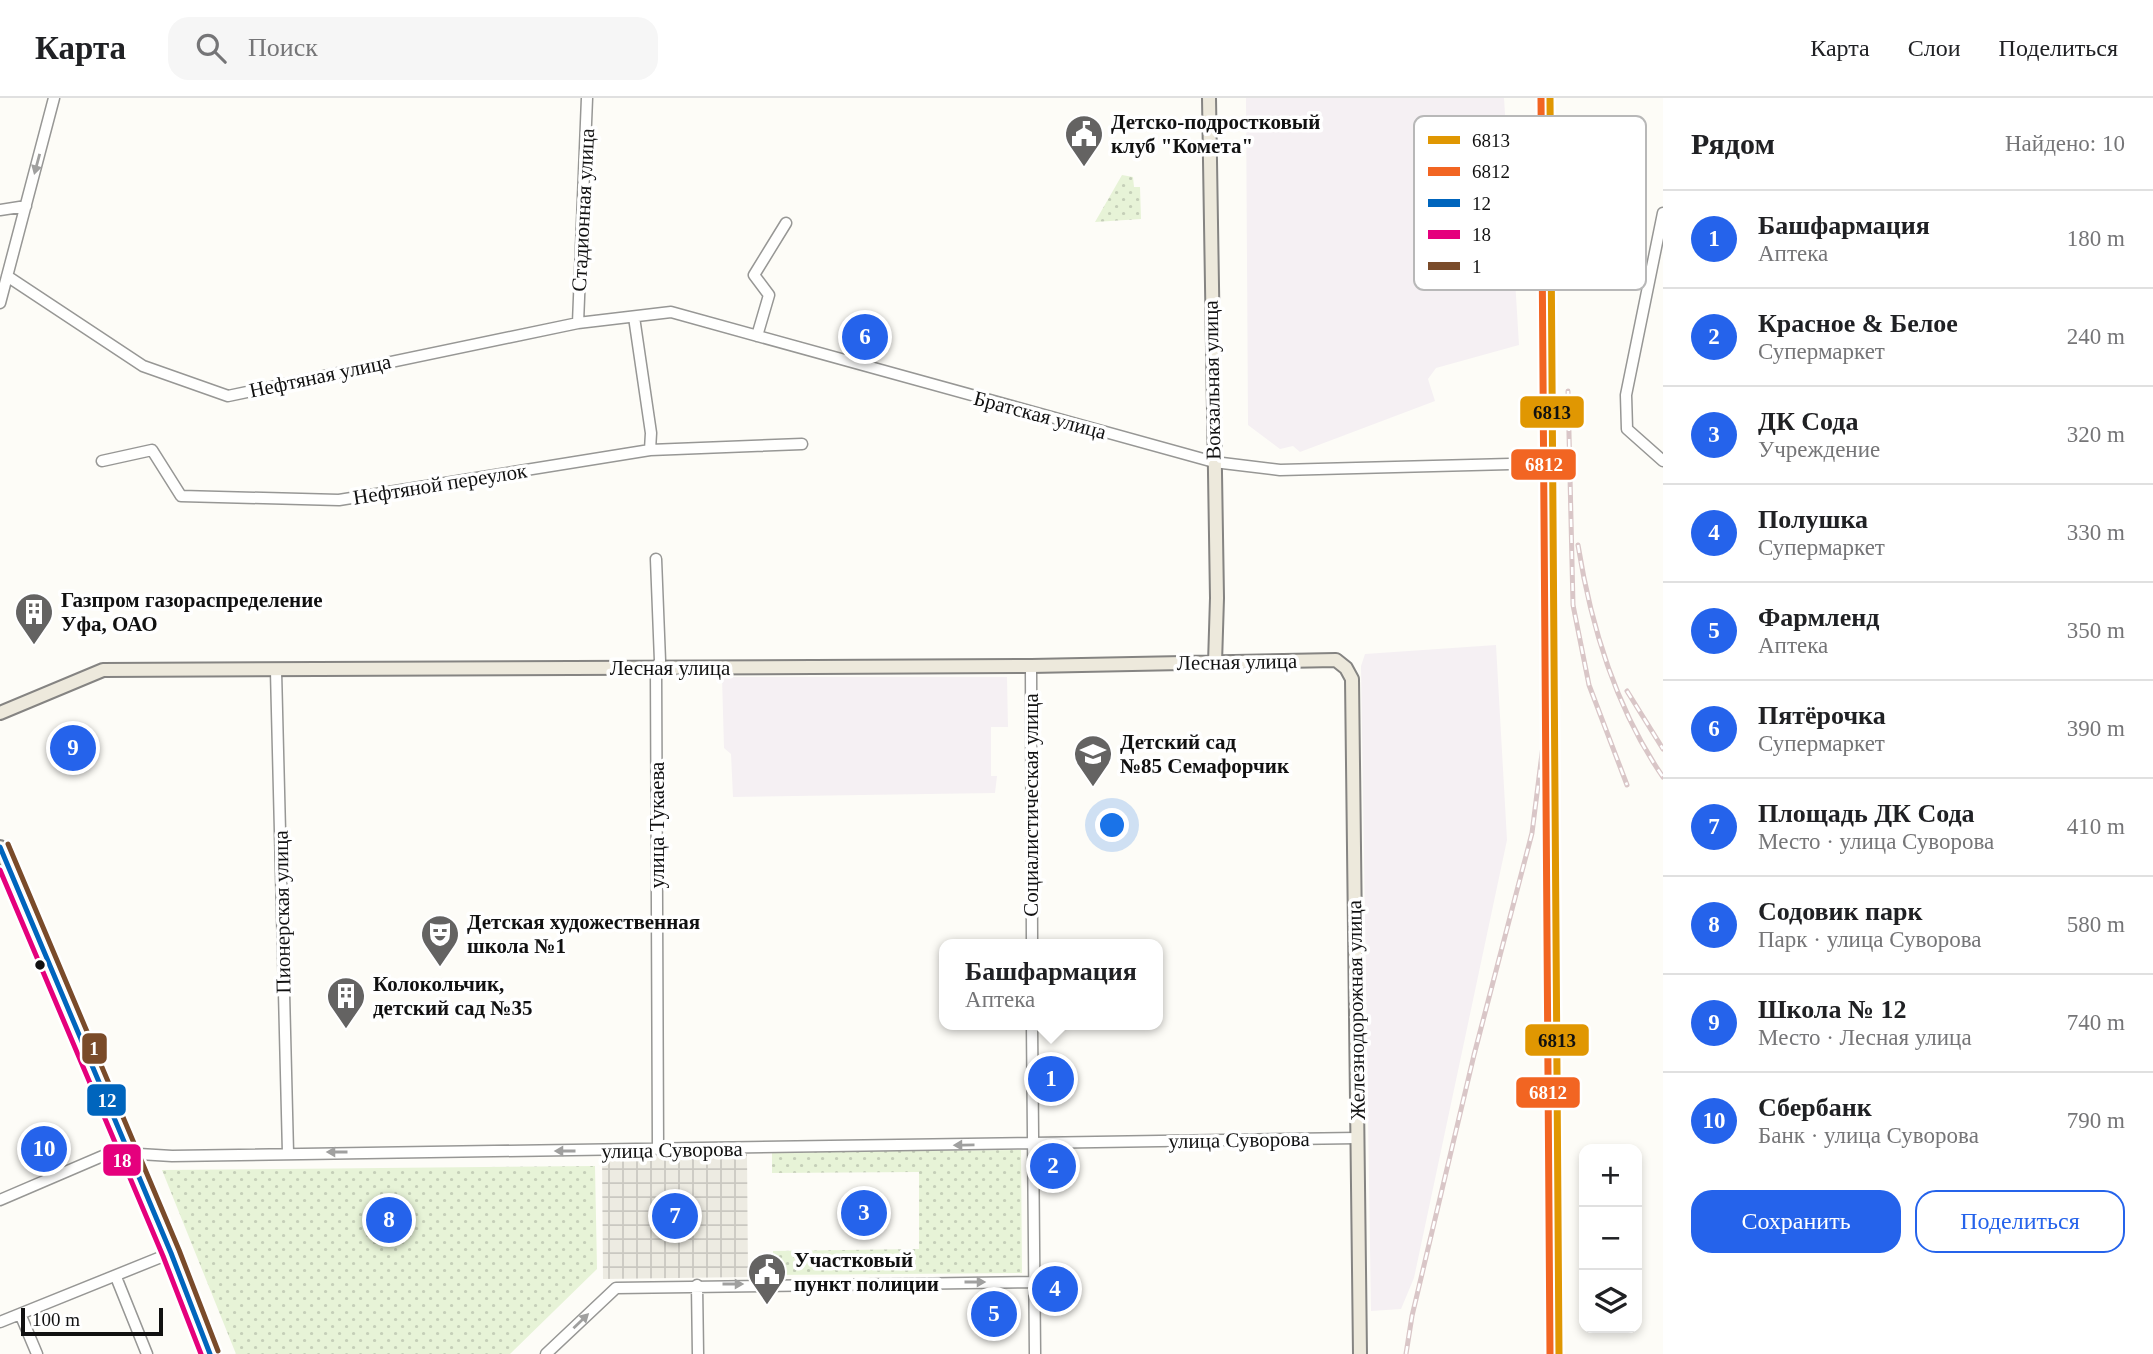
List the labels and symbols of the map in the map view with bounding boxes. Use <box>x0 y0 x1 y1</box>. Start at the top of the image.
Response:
place label: Детско-подростковый клуб "Комета" <box>1111 110 1320 158</box>
public building icon: Детско-подростковый клуб "Комета" <box>1063 113 1105 168</box>
legend <box>1414 116 1646 290</box>
street label: Стадионная улица <box>567 127 599 292</box>
text: 6813 <box>1472 130 1510 151</box>
one-way arrow <box>31 153 42 175</box>
text: 6812 <box>1472 161 1510 182</box>
text: 12 <box>1472 193 1491 214</box>
text: 18 <box>1472 224 1491 245</box>
text: 1 <box>1472 256 1482 277</box>
street label: Вокзальная улица <box>1199 299 1225 460</box>
pin: 6 <box>842 311 888 363</box>
street label: Нефтяная улица <box>247 349 394 403</box>
street label: Братская улица <box>971 386 1109 444</box>
line badge: 6813 <box>1519 395 1585 429</box>
text: 6813 <box>1533 402 1571 423</box>
line badge: 6812 <box>1510 448 1577 481</box>
text: 6812 <box>1525 454 1563 475</box>
street label: Нефтяной переулок <box>351 458 529 510</box>
place label: Газпром газораспределение Уфа, ОАО <box>61 588 323 636</box>
building icon: Газпром газораспределение Уфа, ОАО <box>13 591 55 646</box>
street label: Лесная улица <box>1177 649 1298 675</box>
street label: Лесная улица <box>610 656 731 680</box>
street label: Социалистическая улица <box>1019 693 1043 917</box>
pin: 9 <box>50 722 96 774</box>
place label: Детский сад №85 Семафорчик <box>1120 730 1290 778</box>
school or university icon: Детский сад №85 Семафорчик <box>1072 733 1114 788</box>
street label: улица Тукаева <box>645 761 669 888</box>
your location <box>1095 808 1129 842</box>
street label: Пионерская улица <box>269 830 295 994</box>
street label: Железнодорожная улица <box>1342 899 1370 1120</box>
place label: Детская художественная школа №1 <box>467 910 700 958</box>
theatre icon: Детская художественная школа №1 <box>419 913 461 968</box>
unlabelled marker <box>33 958 47 972</box>
place label: Колокольчик, детский сад №35 <box>373 972 532 1020</box>
building icon: Колокольчик, детский сад №35 <box>325 975 367 1030</box>
line badge: 6813 <box>1524 1023 1590 1057</box>
text: 6813 <box>1538 1030 1576 1051</box>
line badge: 1 <box>81 1032 108 1065</box>
text: 1 <box>89 1038 99 1059</box>
pin: 1 <box>1028 1053 1074 1105</box>
line badge: 6812 <box>1515 1076 1581 1109</box>
text: 6812 <box>1529 1082 1567 1103</box>
line badge: 12 <box>86 1083 127 1117</box>
text: 12 <box>98 1090 117 1111</box>
pin: 10 <box>21 1123 67 1175</box>
street label: улица Суворова <box>1168 1127 1311 1153</box>
street label: улица Суворова <box>601 1137 744 1163</box>
one-way arrow <box>953 1140 975 1151</box>
pin: 2 <box>1030 1140 1076 1192</box>
line badge: 18 <box>102 1143 142 1177</box>
one-way arrow <box>554 1145 576 1157</box>
one-way arrow <box>326 1146 348 1158</box>
text: 18 <box>113 1150 132 1171</box>
pin: 3 <box>841 1187 887 1239</box>
pin: 7 <box>652 1190 698 1242</box>
pin: 8 <box>366 1194 412 1246</box>
place label: Участковый пункт полиции <box>794 1248 939 1296</box>
public building icon: Участковый пункт полиции <box>746 1251 788 1306</box>
pin: 4 <box>1032 1263 1078 1315</box>
one-way arrow <box>965 1276 987 1288</box>
one-way arrow <box>722 1279 744 1290</box>
pin: 5 <box>971 1288 1017 1340</box>
scale bar <box>21 1305 163 1337</box>
one-way arrow <box>572 1313 589 1329</box>

